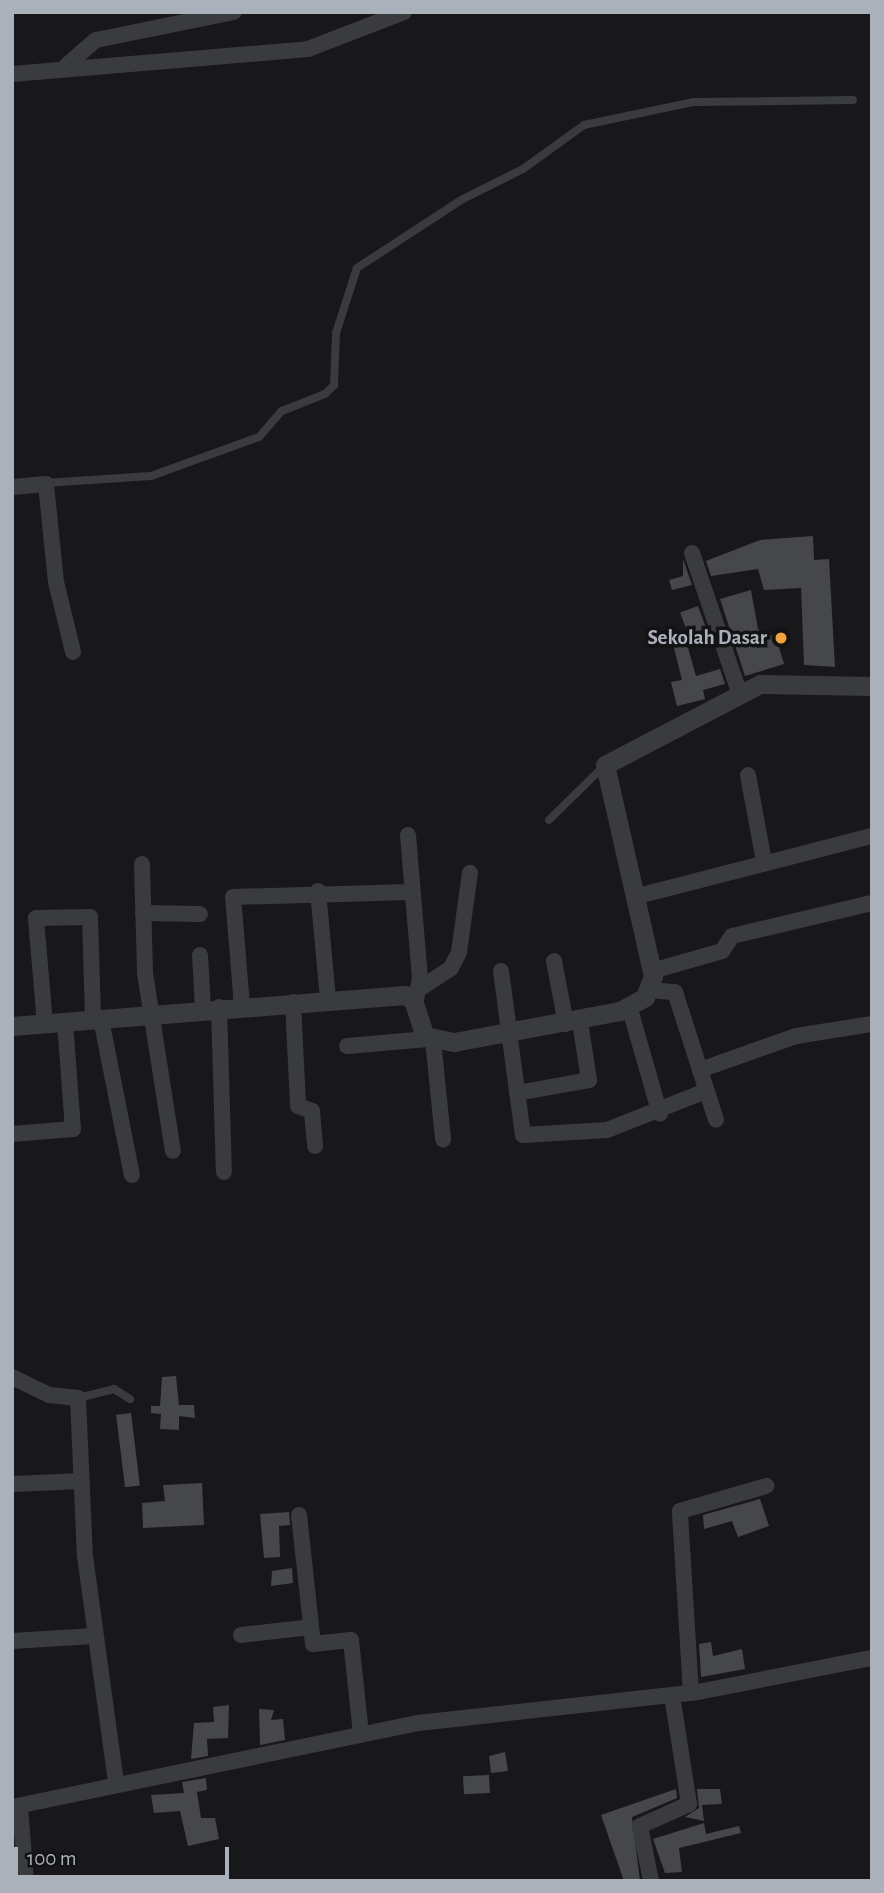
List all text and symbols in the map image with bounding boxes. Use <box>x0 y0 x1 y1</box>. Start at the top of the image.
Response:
place label: Sekolah Dasar <box>648 625 767 651</box>
marker: Sekolah Dasar <box>773 630 789 646</box>
scale bar <box>18 1834 233 1878</box>
text: 100 m <box>27 1848 77 1869</box>

